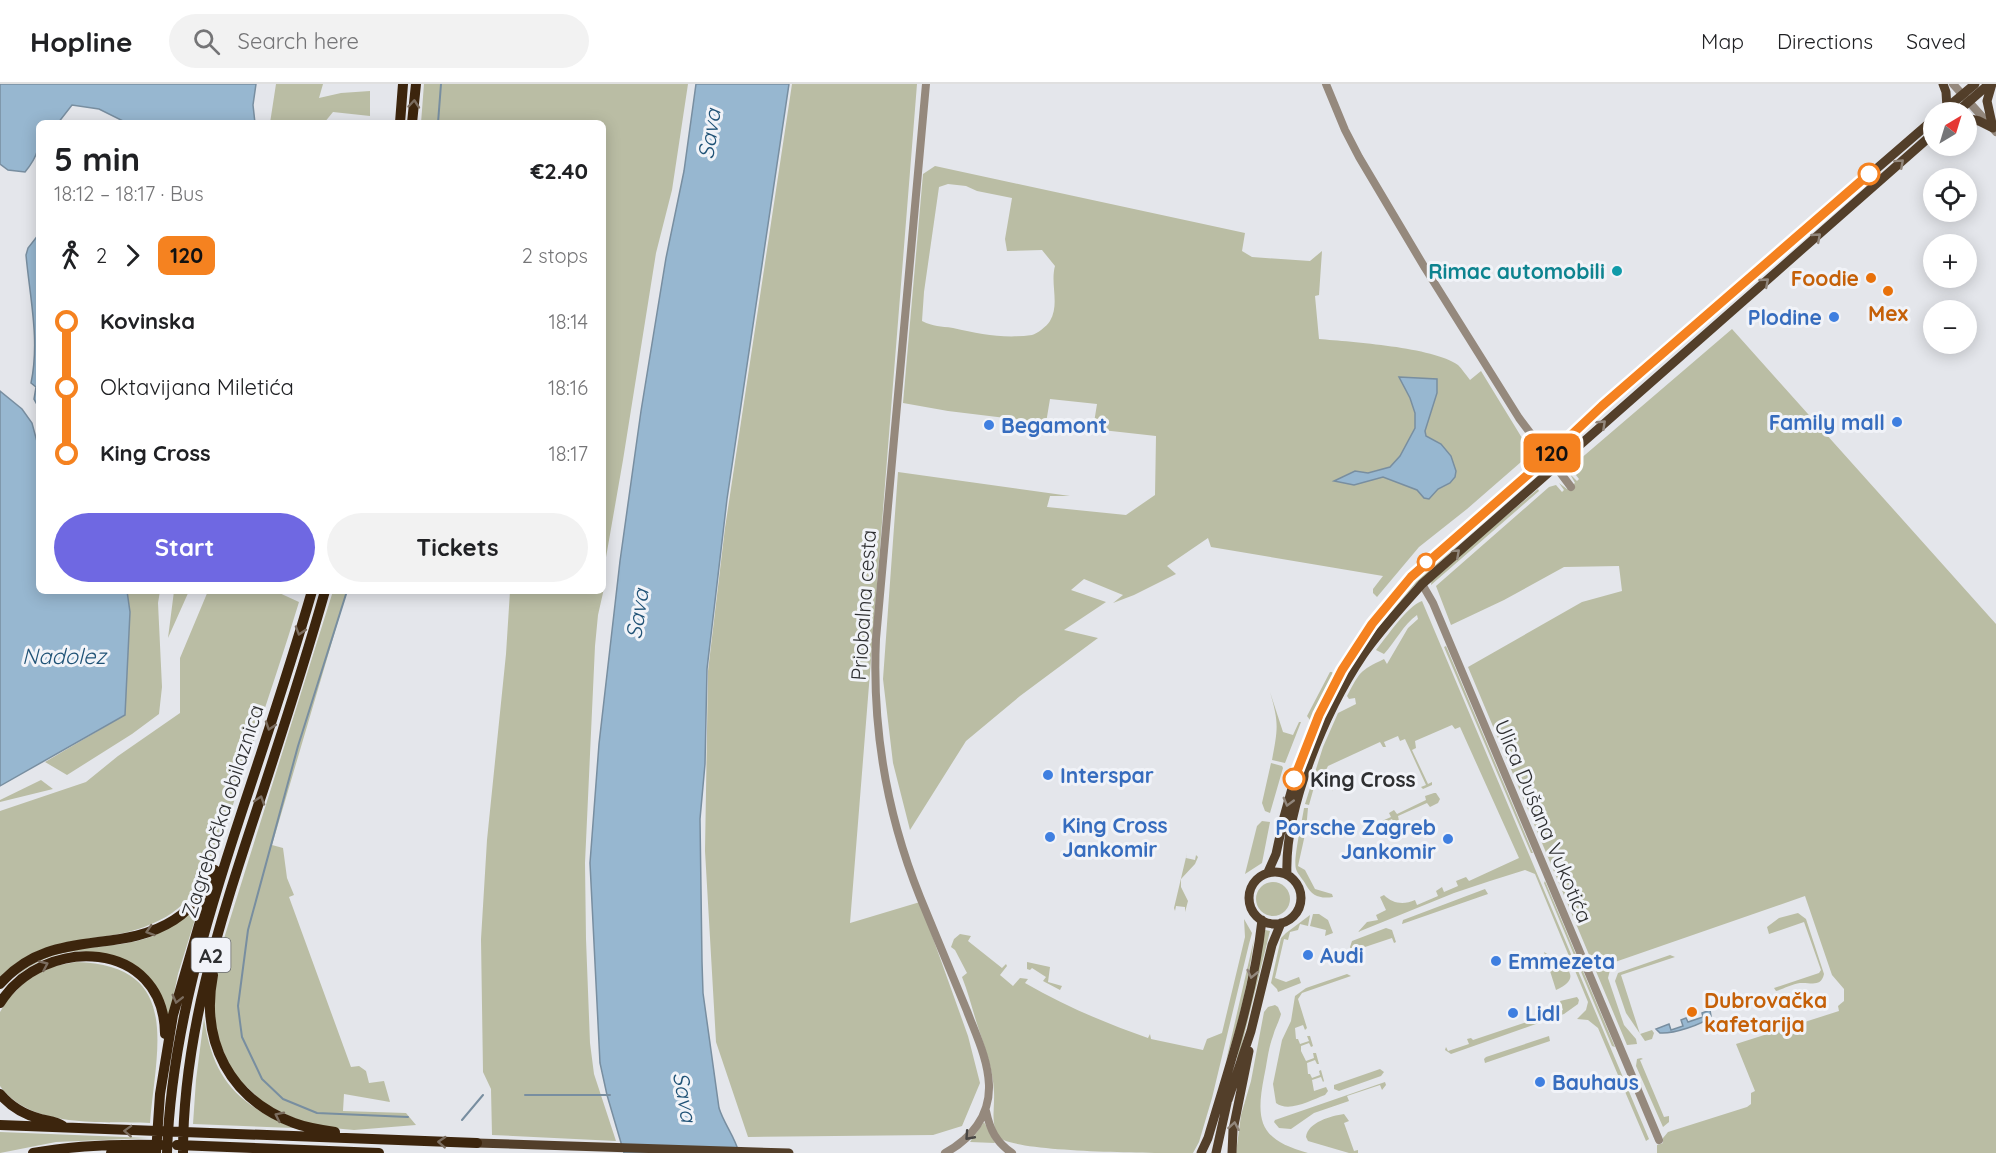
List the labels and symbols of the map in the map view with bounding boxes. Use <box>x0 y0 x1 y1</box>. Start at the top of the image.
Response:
one-way arrow <box>407 99 420 108</box>
north arrow <box>1923 102 1977 156</box>
water label: Sava <box>691 105 727 161</box>
one-way arrow <box>1894 159 1904 170</box>
unlabelled marker <box>1858 163 1880 185</box>
one-way arrow <box>1810 233 1821 244</box>
place label: Rimac automobili <box>1428 258 1605 284</box>
marker: Rimac automobili <box>1610 264 1624 278</box>
place label: Foodie <box>1791 265 1859 291</box>
marker: Foodie <box>1864 271 1878 285</box>
one-way arrow <box>1758 279 1769 290</box>
marker: Mex <box>1881 284 1895 298</box>
place label: Mex <box>1868 300 1908 326</box>
place label: Plodine <box>1748 304 1822 330</box>
marker: Plodine <box>1827 310 1841 324</box>
place label: Family mall <box>1769 409 1885 435</box>
place label: Begamont <box>1001 412 1107 438</box>
marker: Family mall <box>1890 415 1904 429</box>
marker: Begamont <box>982 418 996 432</box>
one-way arrow <box>1595 420 1606 431</box>
line badge: 120 <box>1518 434 1586 472</box>
street label: Priobalna cesta <box>845 529 881 681</box>
one-way arrow <box>1449 549 1460 560</box>
unlabelled marker <box>1417 553 1435 571</box>
water label: Sava <box>619 585 655 641</box>
one-way arrow <box>295 625 307 636</box>
water label: Nadolez <box>22 642 108 670</box>
street label: Zagrebačka obilaznica <box>175 701 269 921</box>
street label: Ulica Dušana Vukotića <box>1489 715 1599 927</box>
one-way arrow <box>265 720 277 731</box>
place label: Interspar <box>1060 762 1154 788</box>
place label: King Cross <box>1310 766 1416 792</box>
marker: Interspar <box>1041 768 1055 782</box>
marker: King Cross <box>1283 768 1305 790</box>
one-way arrow <box>253 795 265 806</box>
one-way arrow <box>1283 796 1295 807</box>
place label: King Cross Jankomir <box>1062 812 1168 862</box>
place label: Porsche Zagreb Jankomir <box>1275 814 1436 864</box>
marker: King Cross Jankomir <box>1043 830 1057 844</box>
marker: Porsche Zagreb Jankomir <box>1441 832 1455 846</box>
one-way arrow <box>145 924 156 936</box>
road number: A2 <box>192 938 230 972</box>
place label: Audi <box>1320 942 1364 968</box>
marker: Audi <box>1301 948 1315 962</box>
place label: Emmezeta <box>1508 948 1615 974</box>
marker: Emmezeta <box>1489 954 1503 968</box>
one-way arrow <box>37 960 48 972</box>
one-way arrow <box>1247 969 1260 979</box>
place label: Dubrovačka kafetarija <box>1704 987 1827 1037</box>
one-way arrow <box>172 994 185 1004</box>
place label: Lidl <box>1525 1000 1561 1026</box>
marker: Dubrovačka kafetarija <box>1685 1005 1699 1019</box>
marker: Lidl <box>1506 1006 1520 1020</box>
place label: Bauhaus <box>1552 1069 1639 1095</box>
water label: Sava <box>667 1070 703 1126</box>
marker: Bauhaus <box>1533 1075 1547 1089</box>
one-way arrow <box>275 1112 286 1124</box>
one-way arrow <box>1227 1121 1240 1131</box>
one-way arrow <box>124 1125 133 1137</box>
one-way arrow <box>965 1129 976 1139</box>
one-way arrow <box>437 1135 446 1148</box>

